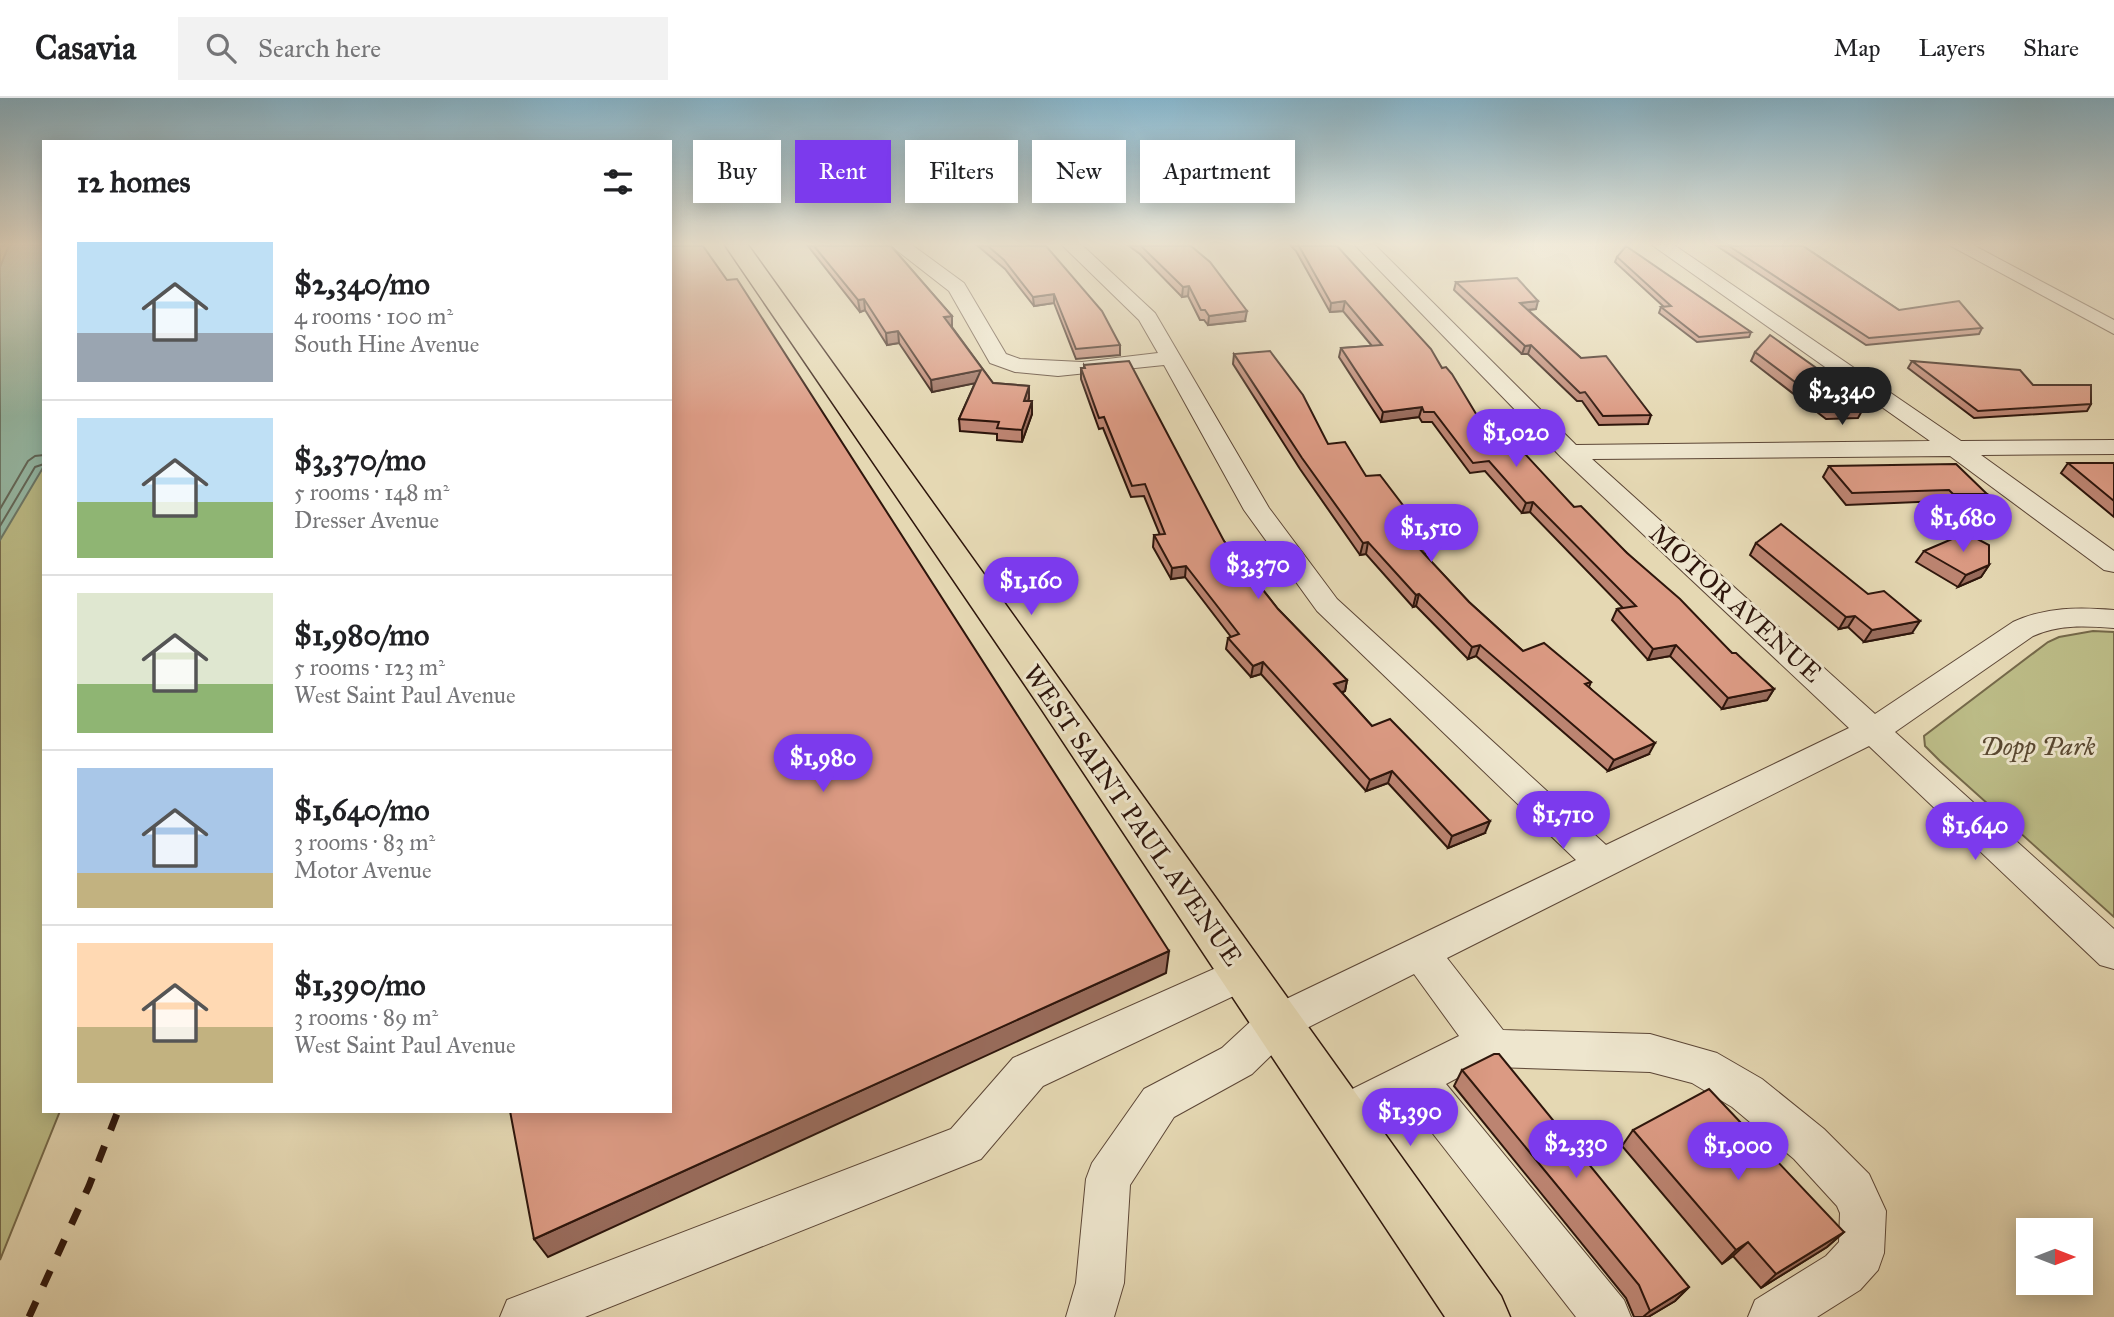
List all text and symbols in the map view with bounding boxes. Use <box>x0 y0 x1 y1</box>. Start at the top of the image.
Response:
search box <box>178 17 668 80</box>
text: Casavia <box>35 28 136 68</box>
icon: search <box>202 29 240 67</box>
text: Search here <box>258 32 381 64</box>
text: Map <box>1834 33 1881 63</box>
text: Layers <box>1919 33 1985 63</box>
text: Share <box>2023 33 2079 63</box>
chip: Buy <box>693 140 781 203</box>
chip: Rent <box>795 140 891 203</box>
chip: Filters <box>905 140 1018 203</box>
chip: New <box>1032 140 1126 203</box>
chip: Apartment <box>1140 140 1295 203</box>
icon: filters <box>599 163 637 201</box>
text: 12 homes <box>77 164 190 200</box>
text: $2,340/mo <box>294 266 430 302</box>
icon: home <box>133 270 217 354</box>
text: 4 rooms · 100 m² <box>294 302 453 330</box>
text: South Hine Avenue <box>294 330 479 358</box>
pin: $2,340 <box>1785 368 1899 427</box>
text: $2,340 <box>1809 376 1875 404</box>
pin: $1,020 <box>1459 410 1573 469</box>
text: $1,020 <box>1483 418 1549 446</box>
text: $3,370/mo <box>294 442 426 478</box>
icon: home <box>133 446 217 530</box>
text: 5 rooms · 148 m² <box>294 478 449 506</box>
pin: $1,680 <box>1906 494 2020 554</box>
text: $1,680 <box>1930 503 1996 531</box>
pin: $1,510 <box>1374 504 1488 564</box>
text: Dresser Avenue <box>294 506 439 534</box>
text: $1,510 <box>1400 513 1462 541</box>
street label: MOTOR AVENUE <box>1643 517 1829 689</box>
pin: $3,370 <box>1201 542 1315 601</box>
text: $3,370 <box>1226 550 1290 578</box>
pin: $1,160 <box>974 558 1088 617</box>
text: $1,160 <box>999 566 1063 594</box>
text: $1,980/mo <box>294 617 429 653</box>
icon: home <box>133 621 217 705</box>
text: 5 rooms · 123 m² <box>294 653 445 681</box>
street label: WEST SAINT PAUL AVENUE <box>1017 658 1249 972</box>
text: West Saint Paul Avenue <box>294 681 516 709</box>
park label: Dopp Park <box>1980 730 2096 763</box>
pin: $1,980 <box>766 734 880 794</box>
text: $1,980 <box>790 743 856 771</box>
text: $1,640/mo <box>294 792 430 828</box>
pin: $1,710 <box>1506 792 1620 851</box>
icon: home <box>133 796 217 880</box>
text: $1,710 <box>1532 800 1594 828</box>
pin: $1,640 <box>1918 802 2032 862</box>
text: $1,640 <box>1942 811 2008 839</box>
text: 3 rooms · 83 m² <box>294 828 435 856</box>
text: Motor Avenue <box>294 856 432 884</box>
text: $1,390/mo <box>294 967 426 1003</box>
icon: home <box>133 971 217 1055</box>
text: 3 rooms · 89 m² <box>294 1003 438 1031</box>
text: West Saint Paul Avenue <box>294 1031 516 1059</box>
pin: $1,390 <box>1353 1088 1467 1148</box>
text: $1,390 <box>1378 1097 1442 1125</box>
pin: $2,330 <box>1519 1121 1633 1180</box>
pin: $1,000 <box>1681 1122 1795 1182</box>
text: $2,330 <box>1544 1129 1608 1157</box>
text: $1,000 <box>1704 1131 1773 1159</box>
north arrow <box>2016 1218 2093 1295</box>
map controls <box>2016 1218 2093 1295</box>

